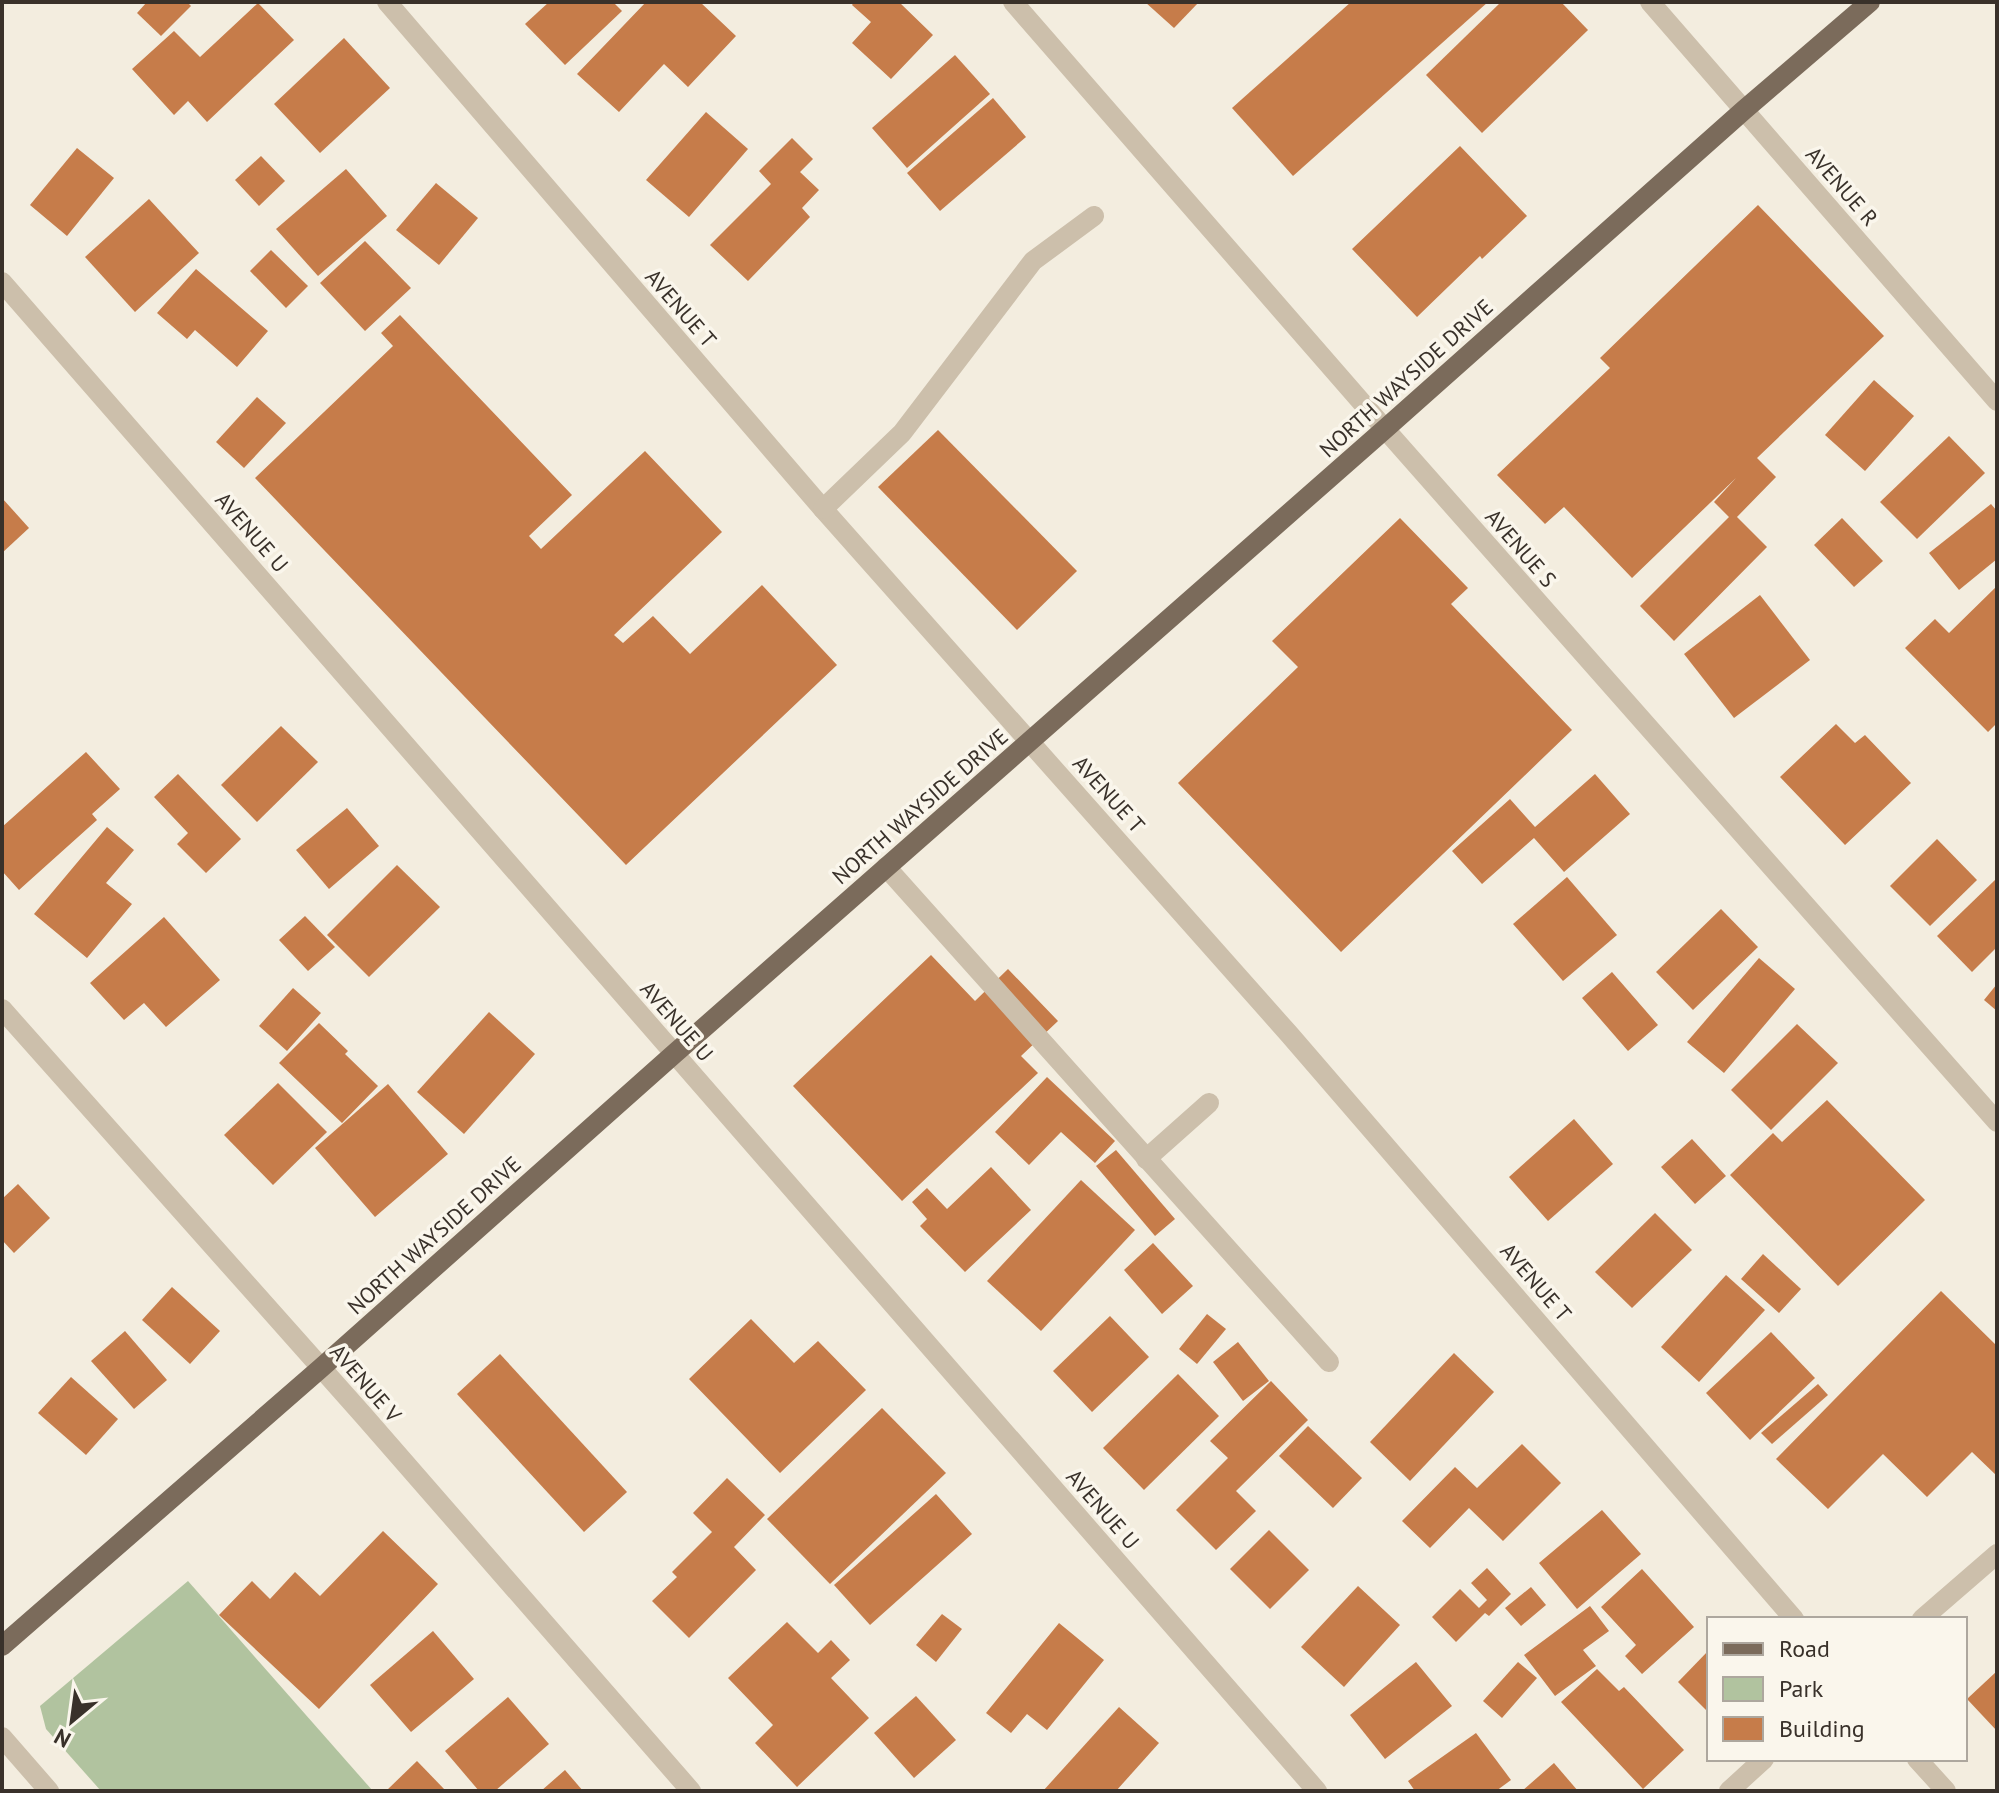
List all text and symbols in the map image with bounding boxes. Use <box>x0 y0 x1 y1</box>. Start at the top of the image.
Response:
street label: AVENUE R <box>1800 141 1884 231</box>
street label: AVENUE T <box>639 263 723 353</box>
street label: NORTH WAYSIDE DRIVE <box>1314 293 1498 463</box>
street label: AVENUE U <box>210 486 294 578</box>
street label: AVENUE S <box>1479 503 1563 593</box>
street label: NORTH WAYSIDE DRIVE <box>826 722 1014 890</box>
street label: AVENUE T <box>1067 750 1151 838</box>
street label: AVENUE U <box>635 975 719 1067</box>
street label: NORTH WAYSIDE DRIVE <box>342 1150 526 1320</box>
street label: AVENUE T <box>1494 1237 1578 1327</box>
street label: AVENUE V <box>324 1338 408 1428</box>
street label: AVENUE U <box>1061 1463 1145 1555</box>
legend <box>1707 1617 1967 1761</box>
text: Road <box>1779 1633 1830 1664</box>
text: Park <box>1779 1673 1824 1704</box>
north arrow <box>32 1681 112 1761</box>
text: Building <box>1779 1713 1865 1744</box>
text: N <box>49 1723 75 1754</box>

